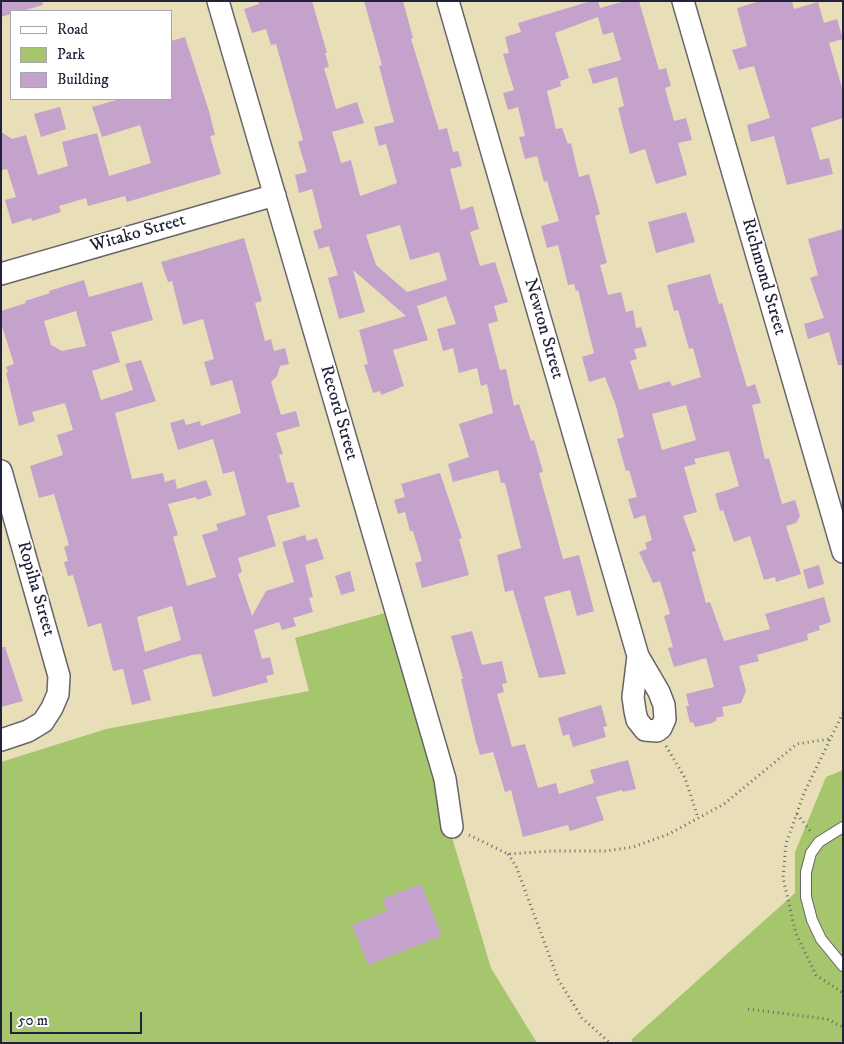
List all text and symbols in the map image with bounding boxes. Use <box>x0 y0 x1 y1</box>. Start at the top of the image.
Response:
legend <box>10 10 172 100</box>
text: Road <box>57 20 88 39</box>
text: Park <box>57 45 85 64</box>
text: Building <box>57 70 109 89</box>
street label: Witako Street <box>88 210 188 258</box>
street label: Richmond Street <box>736 216 790 338</box>
street label: Newton Street <box>518 276 568 382</box>
street label: Record Street <box>314 363 362 463</box>
street label: Ropiha Street <box>11 539 59 639</box>
scale bar <box>12 1002 145 1034</box>
text: 50 m <box>18 1011 48 1030</box>

